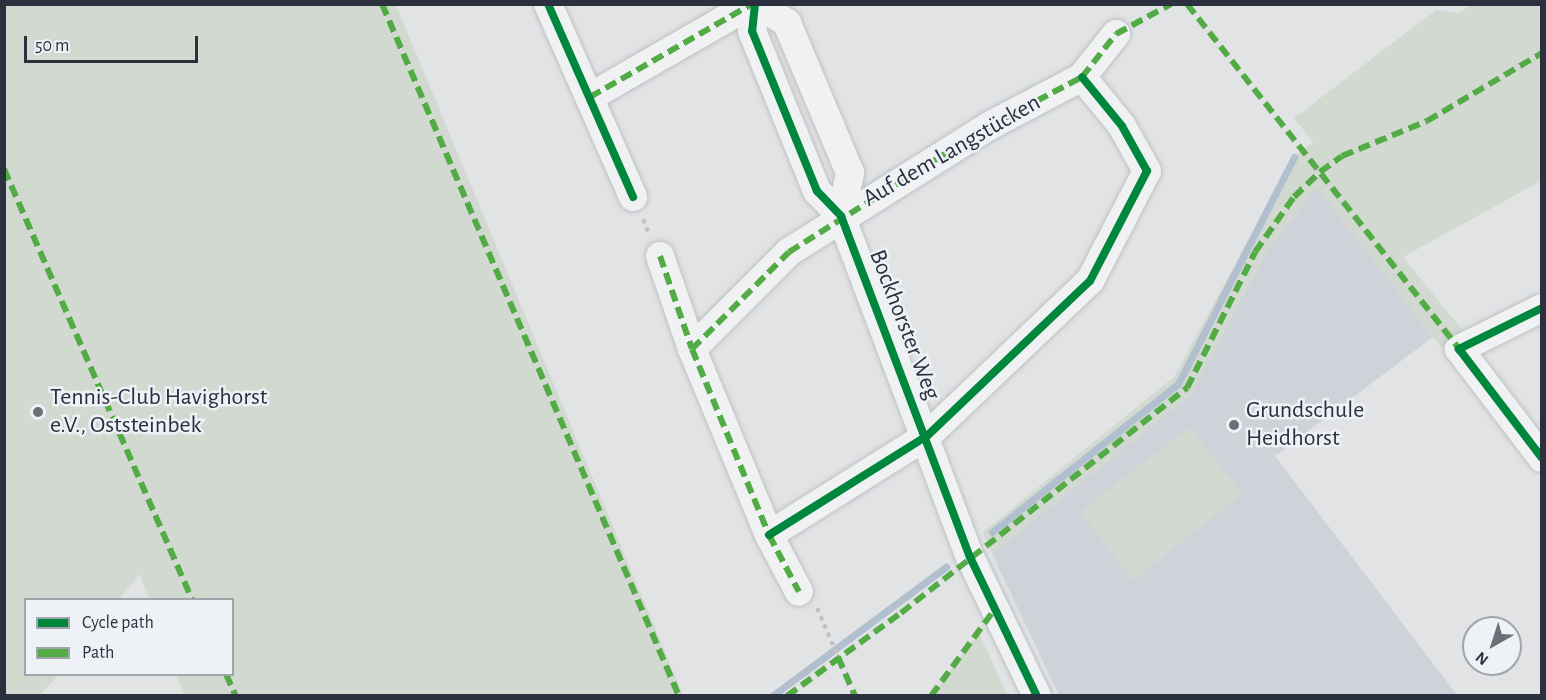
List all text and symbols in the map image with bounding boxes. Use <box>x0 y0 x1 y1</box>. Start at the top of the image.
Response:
scale bar <box>27 24 201 62</box>
text: 50 m <box>35 37 69 55</box>
street label: Auf dem Langstücken <box>858 88 1046 214</box>
street label: Bockhorster Weg <box>862 246 946 404</box>
place label: Tennis-Club Havighorst e.V., Oststeinbek <box>50 384 267 440</box>
place label: Grundschule Heidhorst <box>1246 397 1364 453</box>
marker: Tennis-Club Havighorst e.V., Oststeinbek <box>31 405 45 419</box>
marker: Grundschule Heidhorst <box>1227 418 1241 432</box>
legend <box>24 598 234 676</box>
text: Cycle path <box>82 614 154 632</box>
north arrow <box>1462 616 1522 676</box>
text: Path <box>82 644 114 662</box>
text: N <box>1473 649 1491 668</box>

